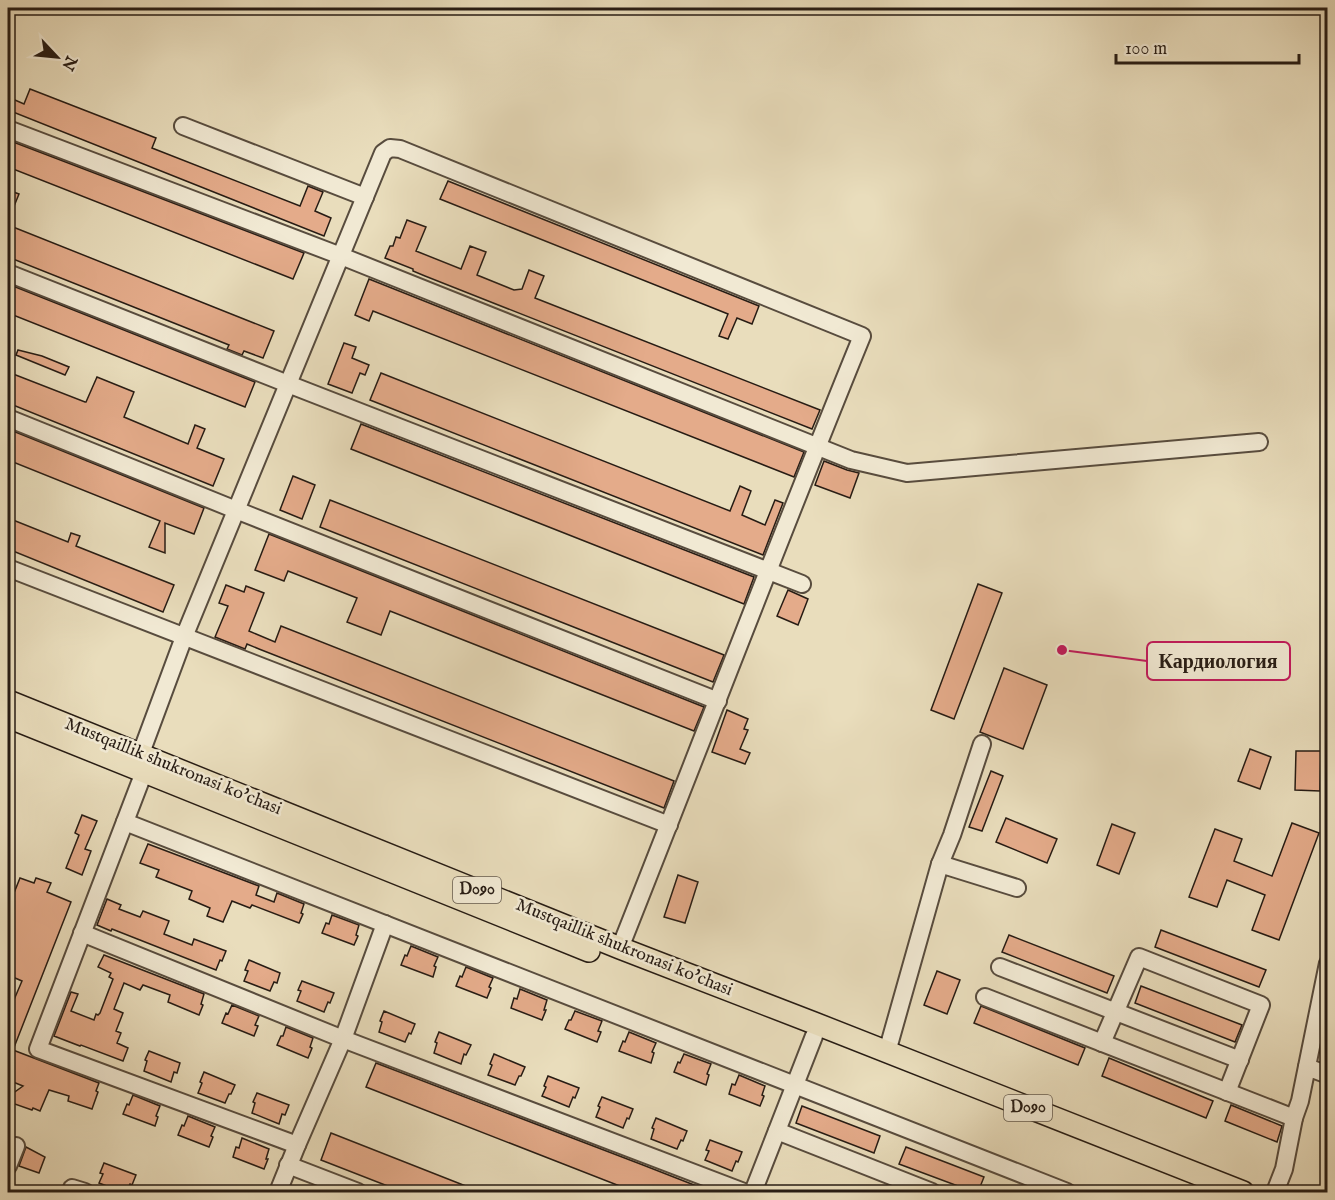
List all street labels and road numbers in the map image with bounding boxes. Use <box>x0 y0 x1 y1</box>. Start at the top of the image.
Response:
street label: Mustqaillik shukronasi ko'chasi <box>61 713 285 821</box>
road number: D090 <box>453 877 501 903</box>
street label: Mustqaillik shukronasi ko'chasi <box>512 894 736 1002</box>
road number: D090 <box>1004 1095 1052 1121</box>

